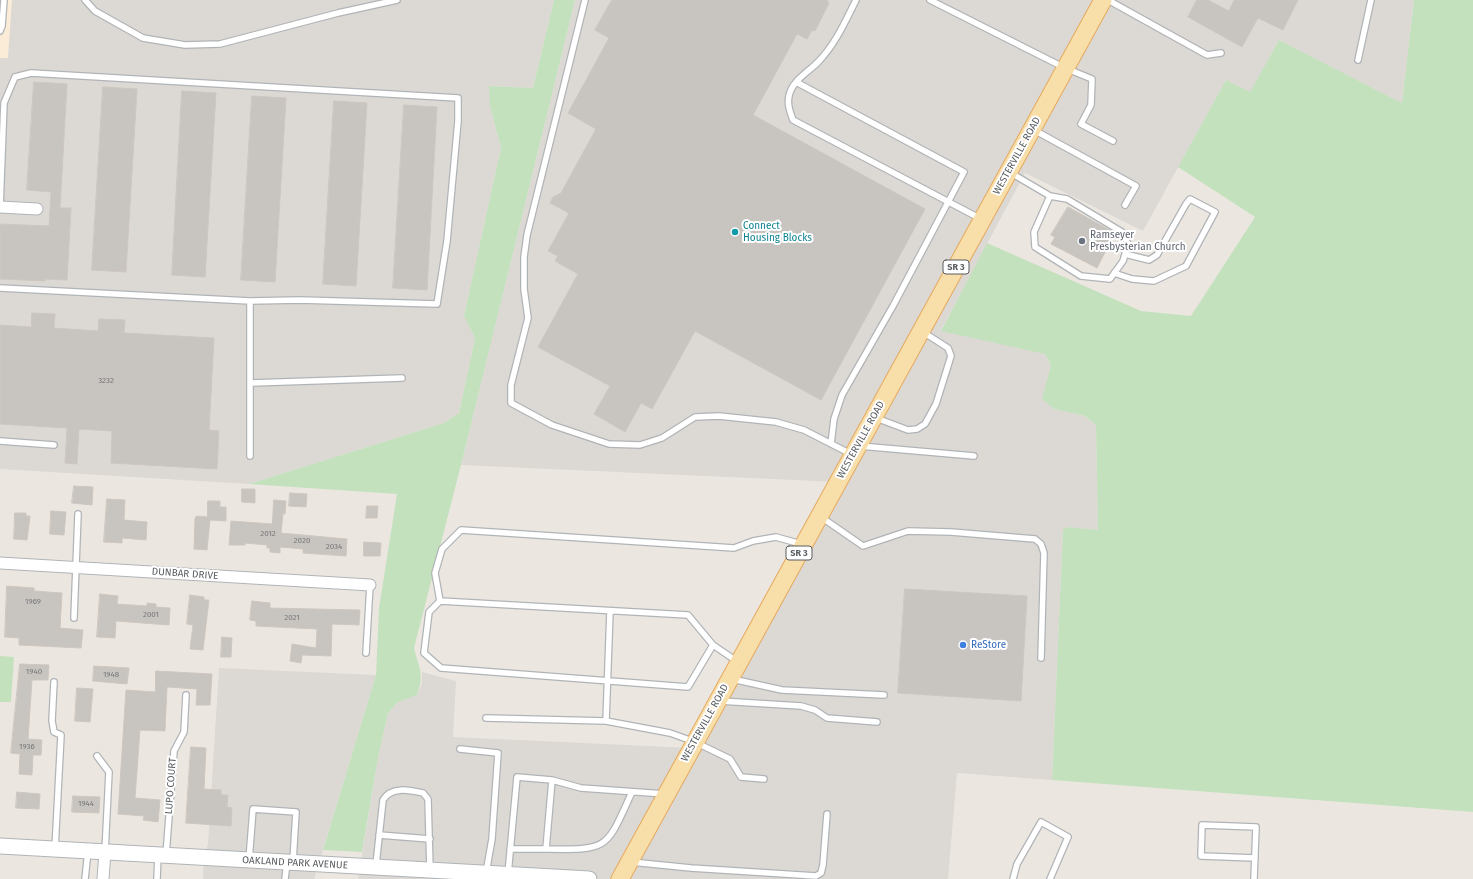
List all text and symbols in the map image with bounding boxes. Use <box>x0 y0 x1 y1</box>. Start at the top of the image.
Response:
street label: WESTERVILLE ROAD <box>991 115 1043 197</box>
place label: Connect Housing Blocks <box>743 220 812 244</box>
marker: Connect Housing Blocks <box>730 227 740 237</box>
place label: Ramseyer Presbysterian Church <box>1090 229 1186 252</box>
marker: Ramseyer Presbysterian Church <box>1077 236 1087 246</box>
road number: SR 3 <box>943 260 969 274</box>
house number: 3232 <box>98 376 114 386</box>
street label: WESTERVILLE ROAD <box>835 399 887 481</box>
house number: 2012 <box>260 529 276 539</box>
house number: 2020 <box>294 536 310 546</box>
house number: 2034 <box>326 542 342 552</box>
road number: SR 3 <box>786 546 812 560</box>
street label: DUNBAR DRIVE <box>151 566 219 582</box>
house number: 1969 <box>25 597 41 607</box>
house number: 2001 <box>143 610 159 620</box>
house number: 2021 <box>284 613 300 623</box>
place label: ReStore <box>971 639 1006 651</box>
marker: ReStore <box>958 640 968 650</box>
house number: 1940 <box>26 667 42 677</box>
house number: 1948 <box>103 670 119 680</box>
street label: WESTERVILLE ROAD <box>679 682 731 764</box>
house number: 1936 <box>19 742 35 752</box>
street label: LUPO COURT <box>163 757 179 815</box>
house number: 1944 <box>78 799 94 809</box>
street label: OAKLAND PARK AVENUE <box>242 854 348 872</box>

